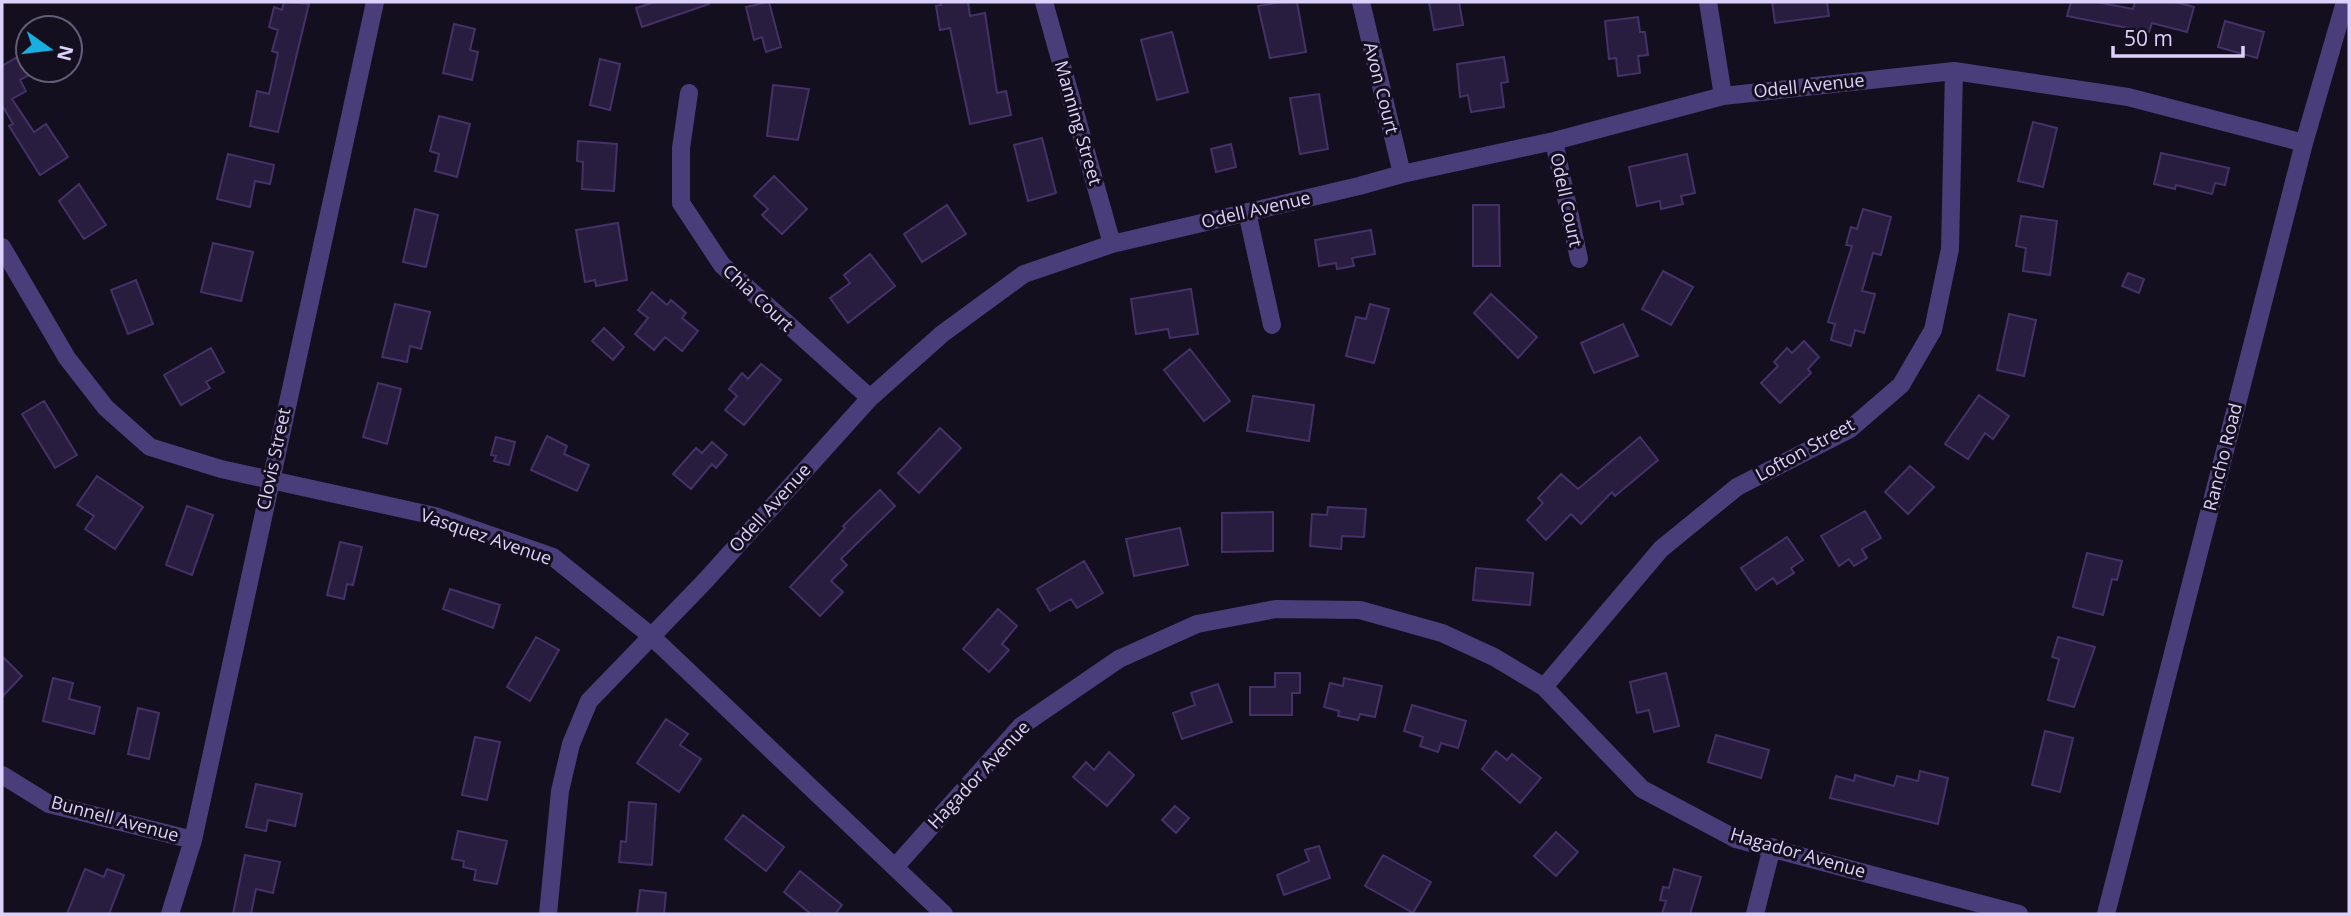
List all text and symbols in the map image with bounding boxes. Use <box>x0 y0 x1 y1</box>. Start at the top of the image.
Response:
north arrow <box>14 14 84 84</box>
scale bar <box>2113 14 2242 58</box>
text: 50 m <box>2124 24 2173 52</box>
street label: Avon Court <box>1359 39 1405 136</box>
text: N <box>51 42 80 64</box>
street label: Manning Street <box>1050 58 1108 188</box>
street label: Odell Avenue <box>1752 67 1866 103</box>
street label: Odell Court <box>1545 150 1589 249</box>
street label: Odell Avenue <box>1199 185 1313 233</box>
street label: Chia Court <box>718 258 799 336</box>
street label: Rancho Road <box>2197 400 2247 513</box>
street label: Clovis Street <box>250 406 296 512</box>
street label: Lofton Street <box>1751 412 1858 486</box>
street label: Odell Avenue <box>723 458 815 557</box>
street label: Vasquez Avenue <box>418 502 555 570</box>
street label: Hagador Avenue <box>922 715 1035 834</box>
street label: Bunnell Avenue <box>49 789 182 847</box>
street label: Hagador Avenue <box>1728 821 1869 883</box>

